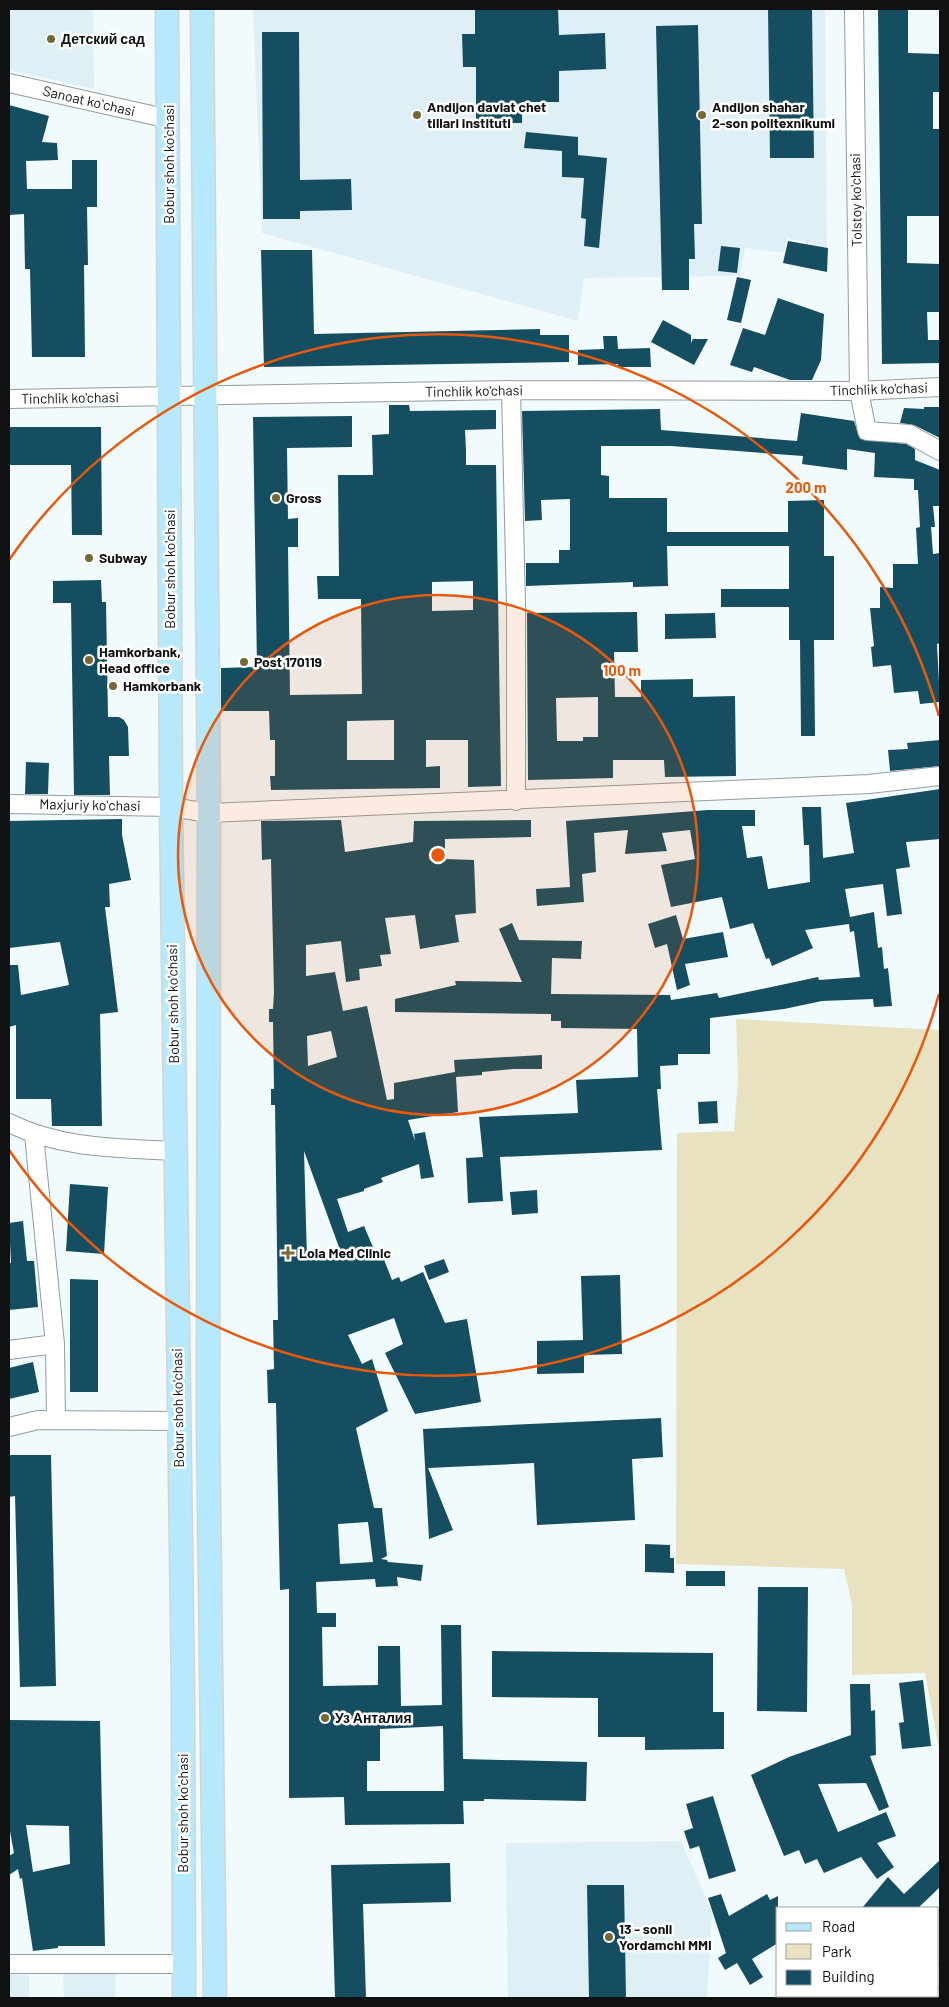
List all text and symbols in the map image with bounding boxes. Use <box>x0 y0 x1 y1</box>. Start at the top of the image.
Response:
place label: Детский сад <box>61 30 145 47</box>
marker: Детский сад <box>45 33 57 45</box>
street label: Sanoat koʻchasi <box>41 82 137 119</box>
place label: Andijon davlat chet tillari instituti <box>427 98 546 131</box>
place label: Andijon shahar 2-son politexnikumi <box>712 98 835 131</box>
street label: Bobur shoh ko'chasi <box>160 104 177 224</box>
marker: Andijon davlat chet tillari instituti <box>411 109 423 121</box>
marker: Andijon shahar 2-son politexnikumi <box>696 109 708 121</box>
street label: Tolstoy ko'chasi <box>846 153 865 247</box>
street label: Tinchlik ko'chasi <box>830 378 928 399</box>
street label: Tinchlik ko'chasi <box>425 381 523 400</box>
street label: Tinchlik ko'chasi <box>21 388 119 407</box>
text: 200 m <box>785 478 827 496</box>
place label: Gross <box>286 489 322 506</box>
marker: Gross <box>270 492 282 504</box>
street label: Bobur shoh ko'chasi <box>161 509 178 629</box>
place label: Subway <box>99 549 147 566</box>
marker: Subway <box>83 552 95 564</box>
place label: Hamkorbank, Head office <box>99 643 181 676</box>
place label: Post 170119 <box>254 653 322 670</box>
marker: Hamkorbank, Head office <box>83 654 95 666</box>
marker: Post 170119 <box>238 656 250 668</box>
text: 100 m <box>603 661 641 679</box>
place label: Hamkorbank <box>123 677 202 694</box>
marker: Hamkorbank <box>107 680 119 692</box>
street label: Maxjuriy koʻchasi <box>39 795 141 814</box>
centre of rings <box>429 846 447 864</box>
street label: Bobur shoh ko'chasi <box>163 944 182 1064</box>
place label: Lola Med Clinic <box>299 1244 392 1261</box>
marker: Lola Med Clinic <box>281 1246 295 1260</box>
street label: Bobur shoh ko'chasi <box>168 1348 187 1468</box>
place label: Уз Анталия <box>335 1709 412 1726</box>
marker: Уз Анталия <box>319 1712 331 1724</box>
street label: Bobur shoh ko'chasi <box>174 1753 191 1873</box>
legend <box>776 1907 939 1997</box>
text: Road <box>822 1917 855 1935</box>
place label: 13 - sonli Yordamchi MMI <box>619 1920 712 1953</box>
marker: 13 - sonli Yordamchi MMI <box>603 1931 615 1943</box>
text: Park <box>822 1942 852 1960</box>
text: Building <box>822 1967 875 1985</box>

